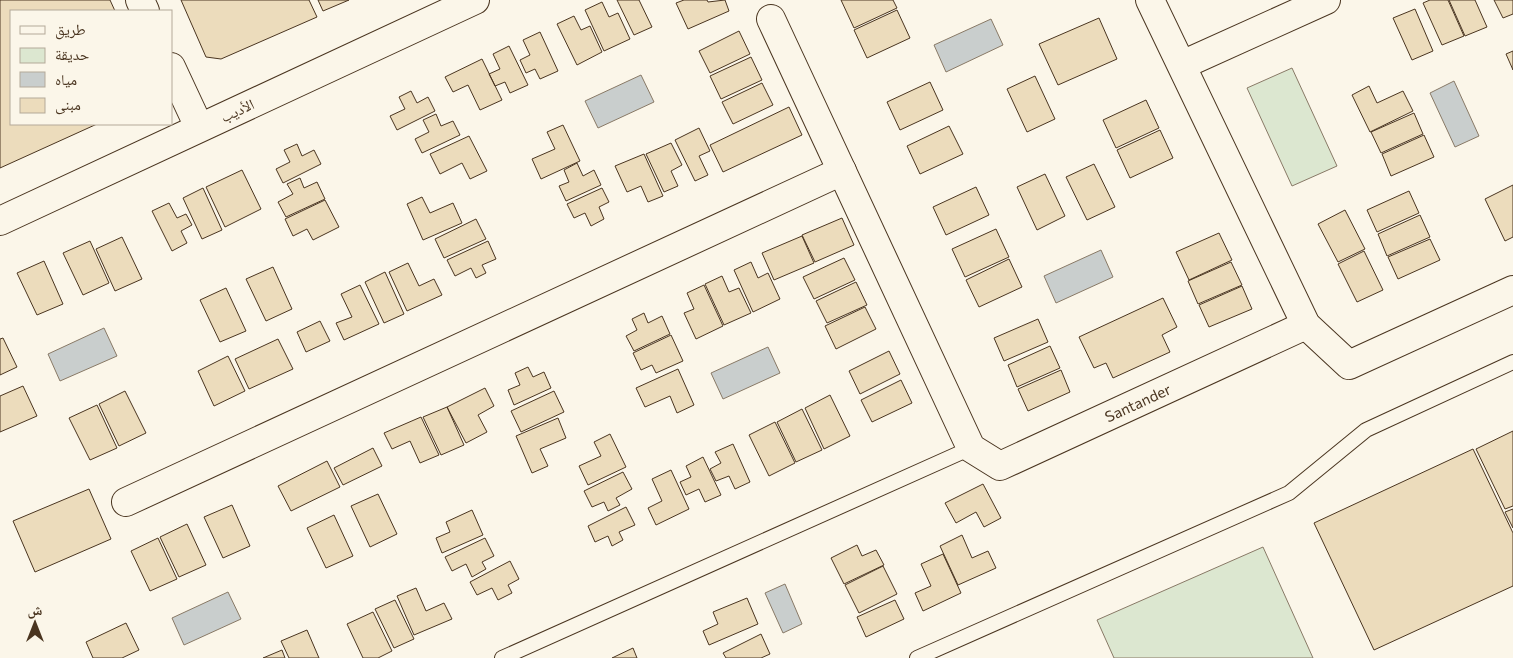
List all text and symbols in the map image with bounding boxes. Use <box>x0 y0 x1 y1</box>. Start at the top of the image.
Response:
legend <box>10 10 172 125</box>
text: طريق <box>55 20 86 40</box>
text: حديقة <box>55 45 90 63</box>
text: مياه <box>55 70 77 88</box>
street label: الأديب <box>217 94 257 126</box>
text: مبنى <box>55 95 81 115</box>
street label: Santander <box>1102 380 1173 426</box>
north arrow <box>10 598 60 648</box>
text: ش <box>28 601 43 619</box>

